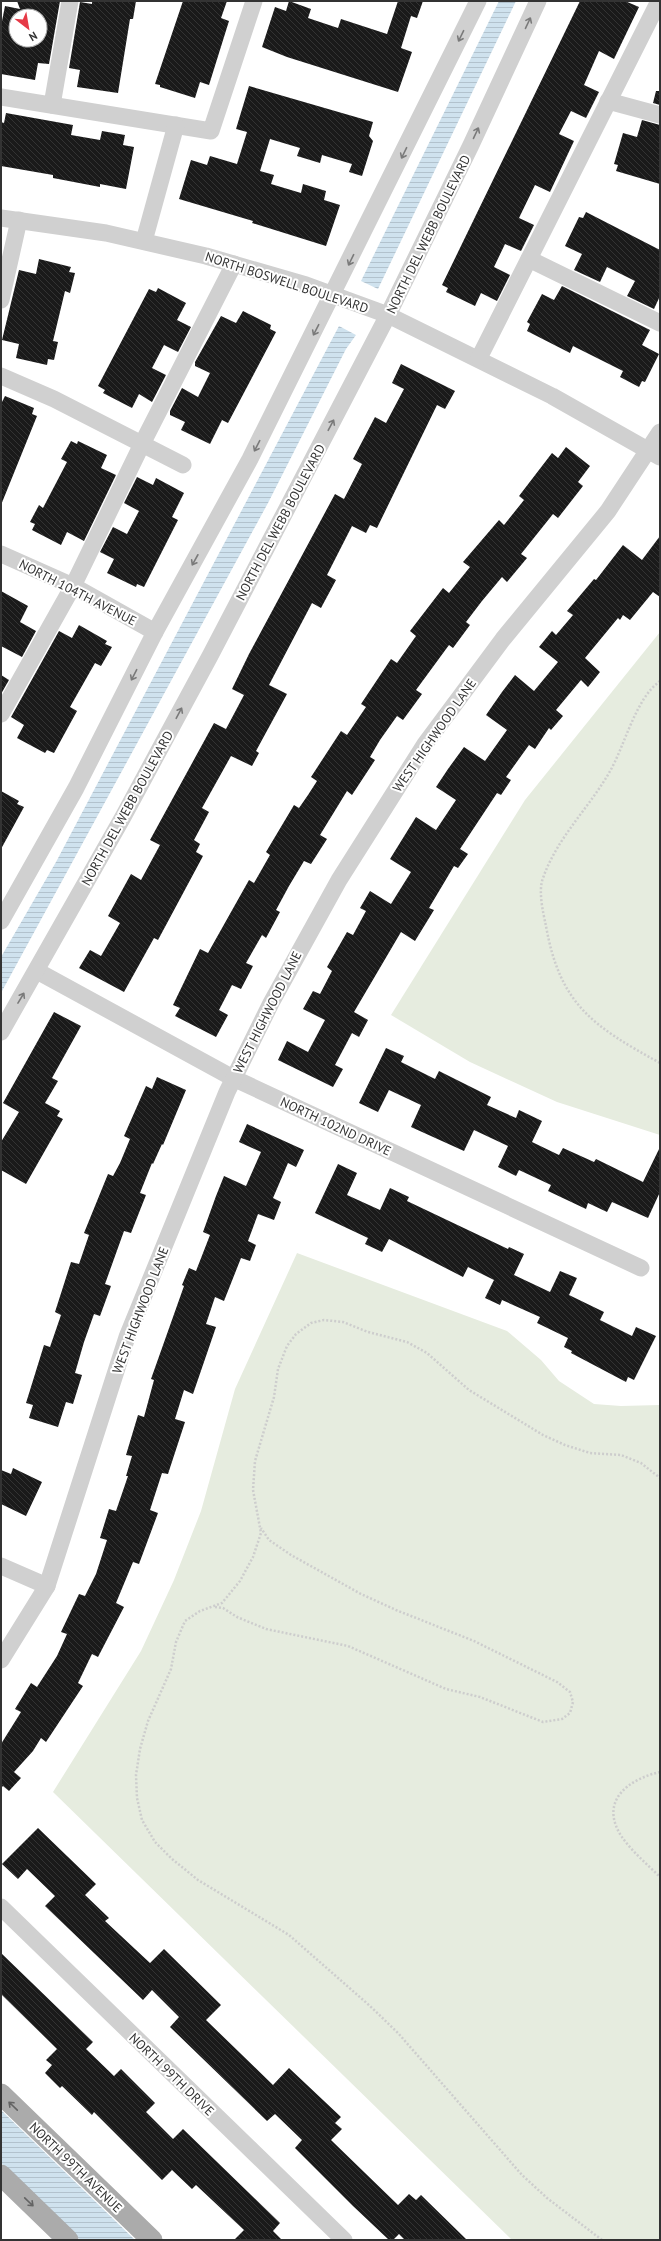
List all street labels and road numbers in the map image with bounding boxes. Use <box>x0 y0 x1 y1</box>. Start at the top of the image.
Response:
street label: NORTH DEL WEBB BOULEVARD <box>383 152 474 316</box>
street label: NORTH BOSWELL BOULEVARD <box>203 248 371 317</box>
street label: NORTH DEL WEBB BOULEVARD <box>232 441 329 603</box>
street label: NORTH 104TH AVENUE <box>16 555 139 630</box>
street label: WEST HIGHWOOD LANE <box>389 675 480 795</box>
street label: NORTH DEL WEBB BOULEVARD <box>78 728 177 889</box>
street label: WEST HIGHWOOD LANE <box>229 948 306 1076</box>
street label: NORTH 102ND DRIVE <box>278 1093 394 1160</box>
street label: WEST HIGHWOOD LANE <box>108 1244 172 1376</box>
street label: NORTH 99TH DRIVE <box>125 2029 218 2119</box>
street label: NORTH 99TH AVENUE <box>26 2119 126 2216</box>

